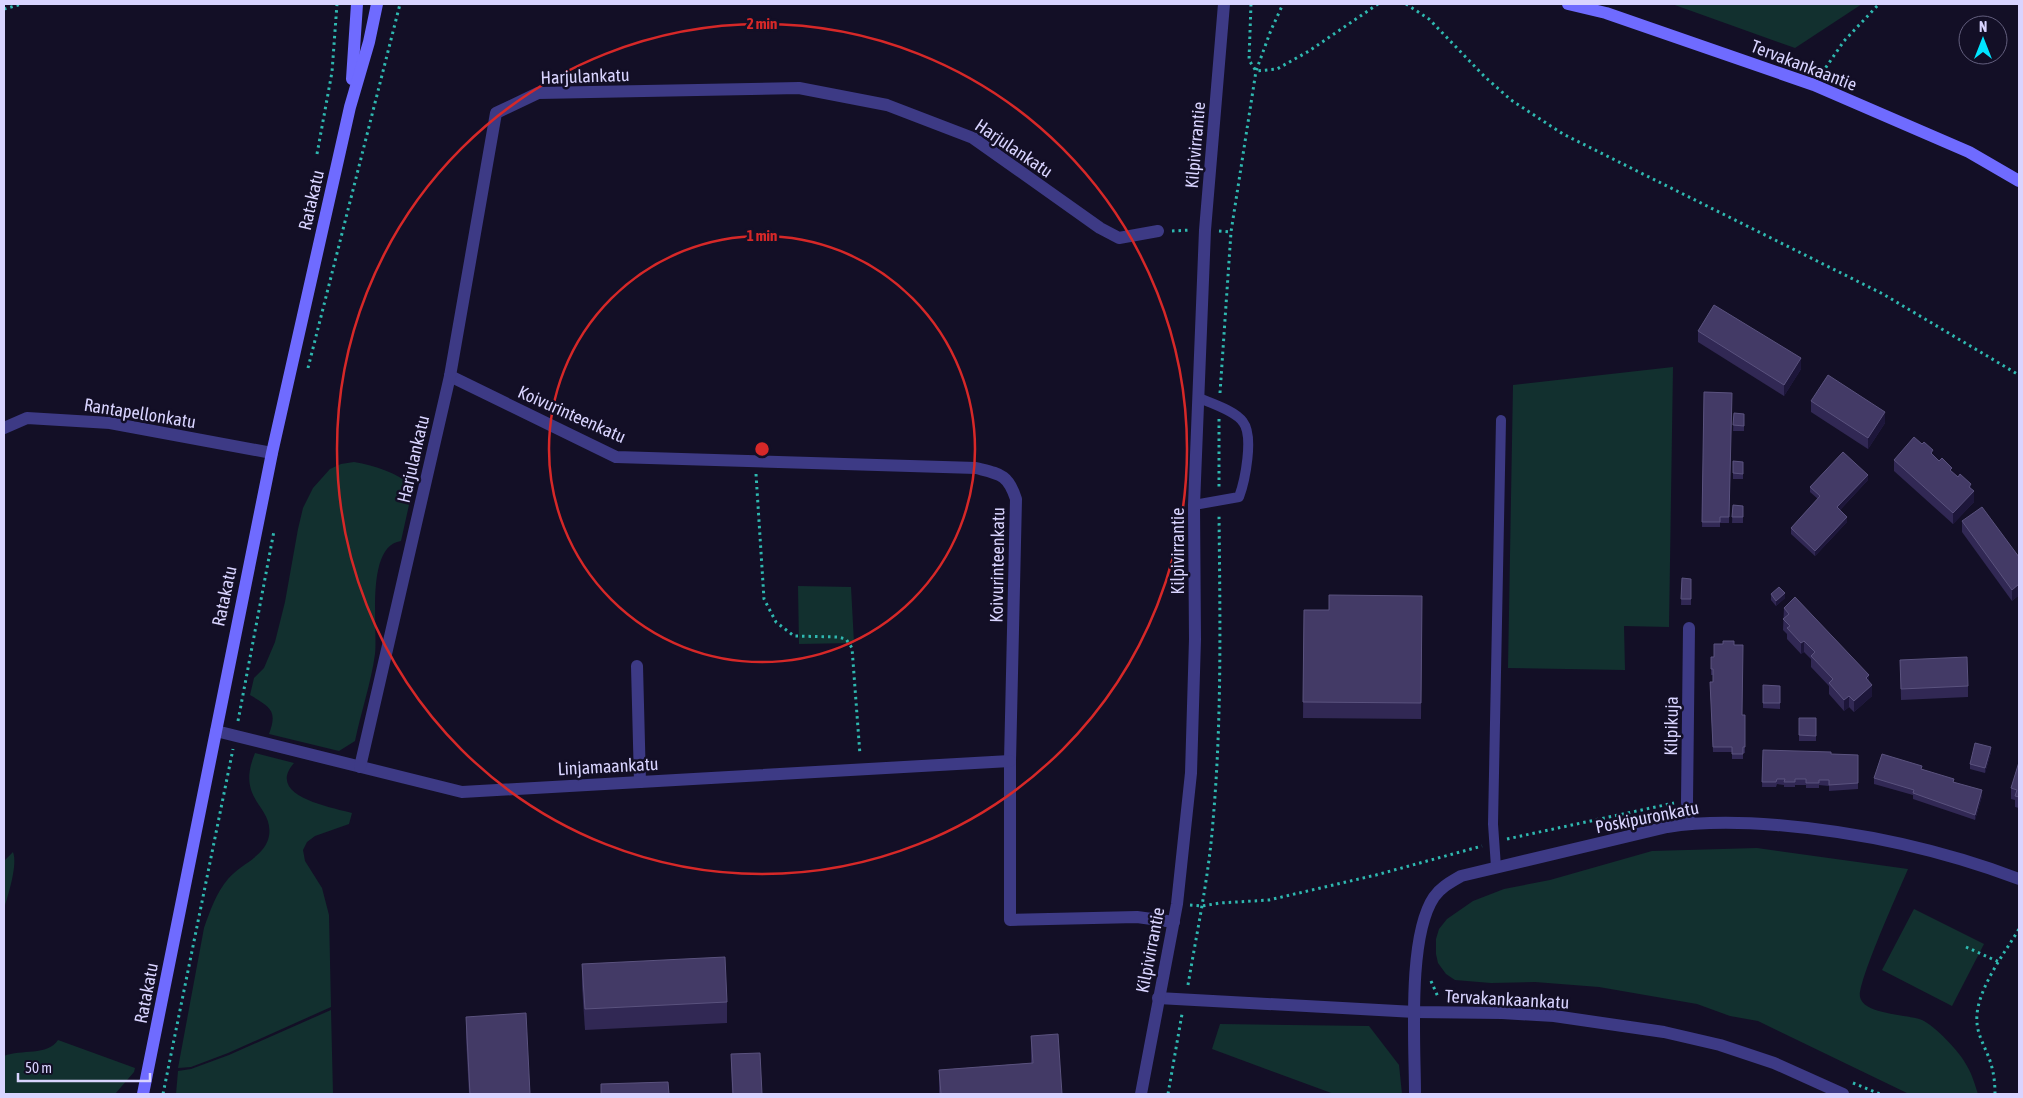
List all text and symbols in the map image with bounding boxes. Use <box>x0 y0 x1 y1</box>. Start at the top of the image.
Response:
text: 2 min <box>747 15 777 32</box>
north arrow <box>1958 15 2008 65</box>
text: N <box>1979 19 1987 35</box>
street label: Tervakankaantie <box>1748 35 1860 95</box>
street label: Harjulankatu <box>540 64 630 88</box>
street label: Kilpivirrantie <box>1181 101 1209 189</box>
street label: Harjulankatu <box>971 114 1057 182</box>
street label: Ratakatu <box>294 168 328 232</box>
text: 1 min <box>747 227 777 244</box>
street label: Koivurinteenkatu <box>515 381 629 447</box>
street label: Rantapellonkatu <box>83 394 197 432</box>
street label: Harjulankatu <box>393 413 433 505</box>
centre of rings <box>753 440 771 458</box>
street label: Koivurinteenkatu <box>985 507 1009 623</box>
street label: Kilpivirrantie <box>1167 508 1188 594</box>
street label: Ratakatu <box>207 564 241 628</box>
street label: Kilpikuja <box>1660 696 1682 756</box>
street label: Linjamaankatu <box>557 753 659 779</box>
street label: Poskipuronkatu <box>1594 797 1700 837</box>
street label: Kilpivirrantie <box>1131 905 1169 995</box>
street label: Ratakatu <box>130 961 162 1025</box>
street label: Tervakankaankatu <box>1444 985 1570 1013</box>
scale bar <box>18 1050 150 1082</box>
text: 50 m <box>25 1059 52 1076</box>

